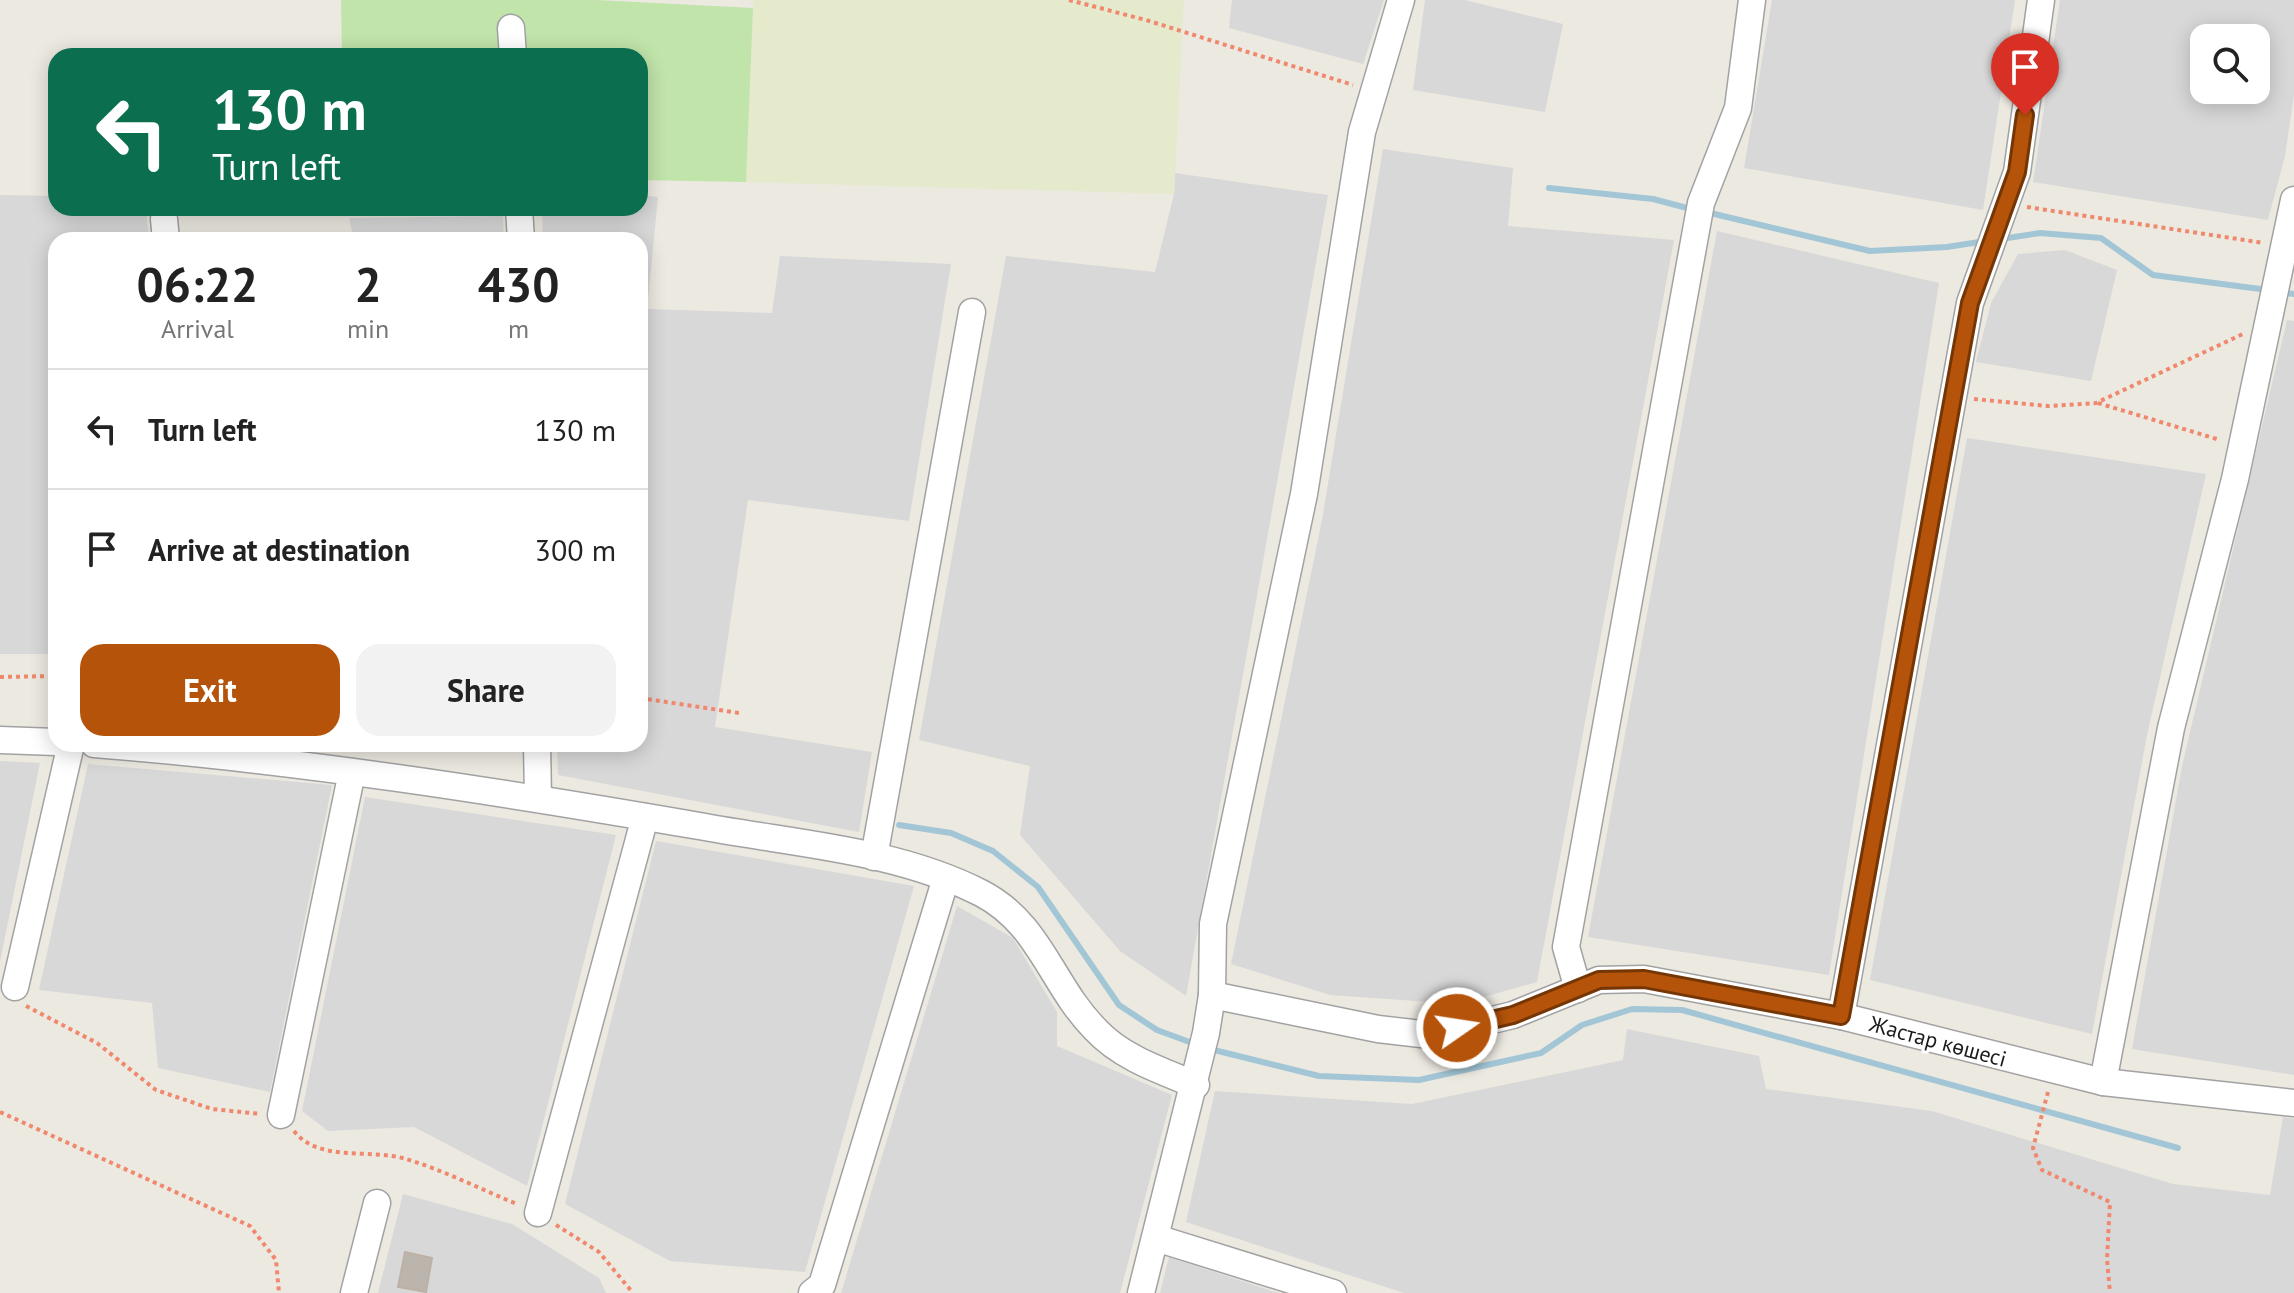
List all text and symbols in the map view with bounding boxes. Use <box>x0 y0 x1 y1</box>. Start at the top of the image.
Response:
map controls <box>2190 24 2270 104</box>
button: search <box>2190 24 2270 104</box>
pin <box>1991 33 2059 115</box>
icon: arrive <box>2003 45 2047 89</box>
text: 130 m <box>212 73 367 145</box>
icon: left <box>80 80 184 184</box>
text: Turn left <box>212 143 341 190</box>
text: 06:22 <box>137 253 258 315</box>
text: 2 <box>354 253 382 315</box>
text: 430 <box>478 253 559 315</box>
text: Arrival <box>161 312 234 345</box>
text: min <box>347 312 389 345</box>
text: m <box>508 312 529 345</box>
icon: left <box>80 407 124 451</box>
text: Turn left <box>148 410 256 449</box>
text: 130 m <box>535 410 616 449</box>
icon: arrive <box>80 527 124 571</box>
text: Arrive at destination <box>148 530 410 569</box>
text: 300 m <box>535 530 616 569</box>
button: Exit <box>80 644 340 736</box>
button: Share <box>356 644 616 736</box>
position arrow <box>1415 986 1499 1070</box>
street label: Жастар көшесі <box>1865 1009 2010 1073</box>

